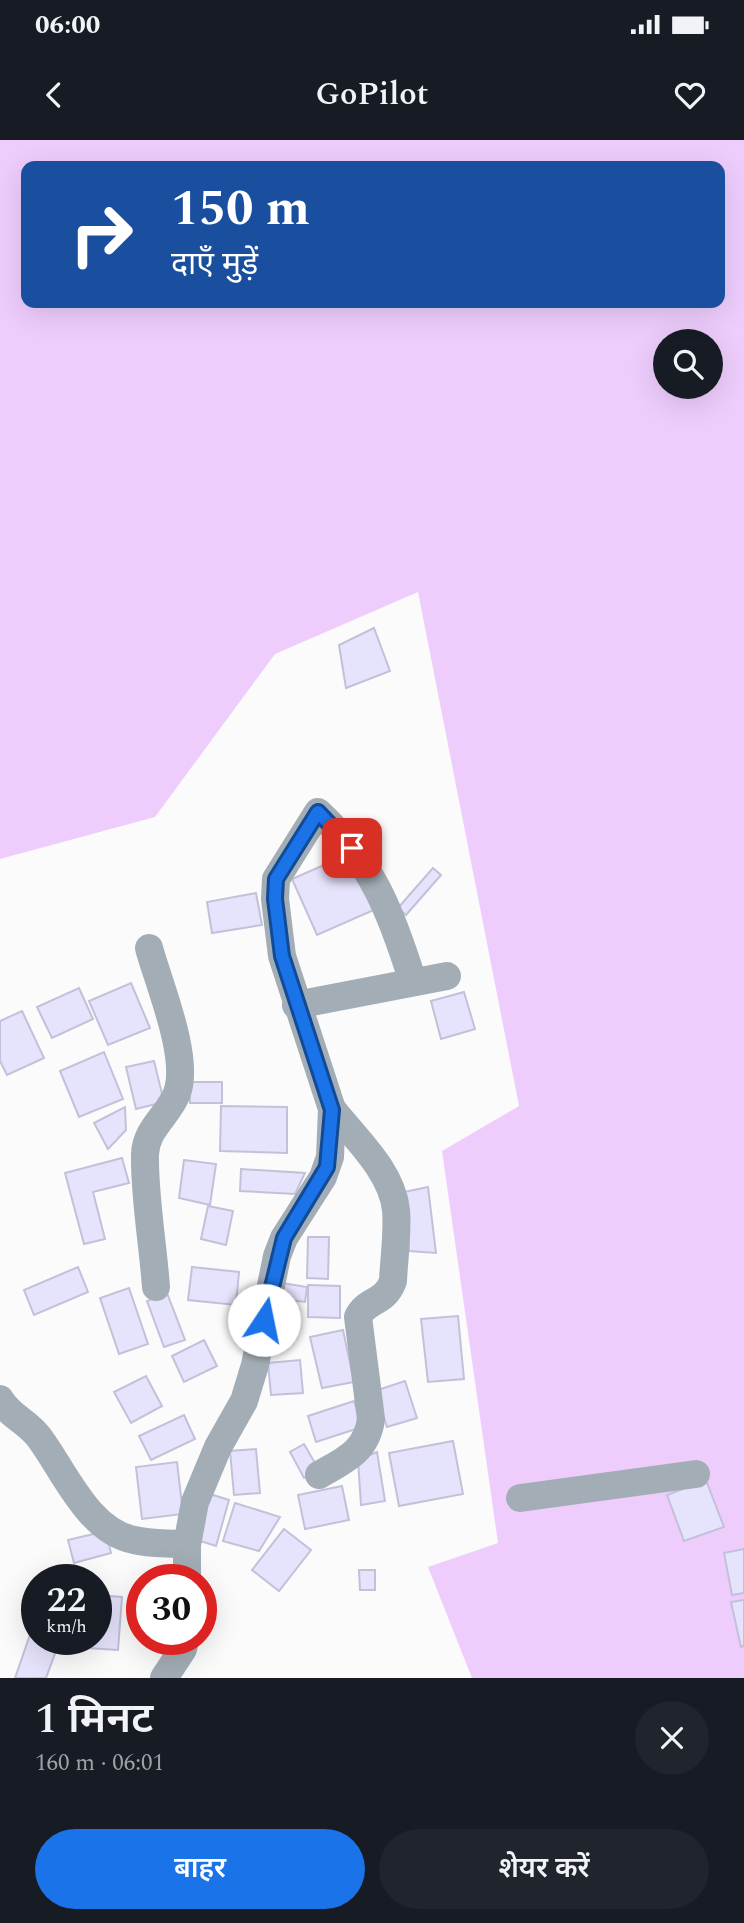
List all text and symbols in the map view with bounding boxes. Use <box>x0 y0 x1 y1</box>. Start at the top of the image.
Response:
text: 06:00 <box>35 5 100 45</box>
text: GoPilot <box>315 70 429 119</box>
icon: back <box>35 76 73 114</box>
icon: heart <box>671 76 709 114</box>
text: 150 m <box>171 172 310 247</box>
icon: right <box>56 189 147 280</box>
text: दाएँ मुड़ें <box>171 240 258 289</box>
map controls <box>653 329 723 399</box>
button: search <box>653 329 723 399</box>
pin <box>322 818 382 878</box>
icon: arrive <box>333 829 371 867</box>
position arrow <box>227 1283 301 1357</box>
speed limit sign: 30 <box>126 1564 217 1655</box>
text: 22 <box>47 1574 86 1627</box>
text: km/h <box>46 1613 87 1640</box>
text: 1 मिनट <box>35 1688 153 1751</box>
button: close <box>635 1701 709 1775</box>
text: 160 m · 06:01 <box>35 1746 164 1781</box>
button: बाहर <box>35 1829 365 1909</box>
button: शेयर करें <box>379 1829 709 1909</box>

